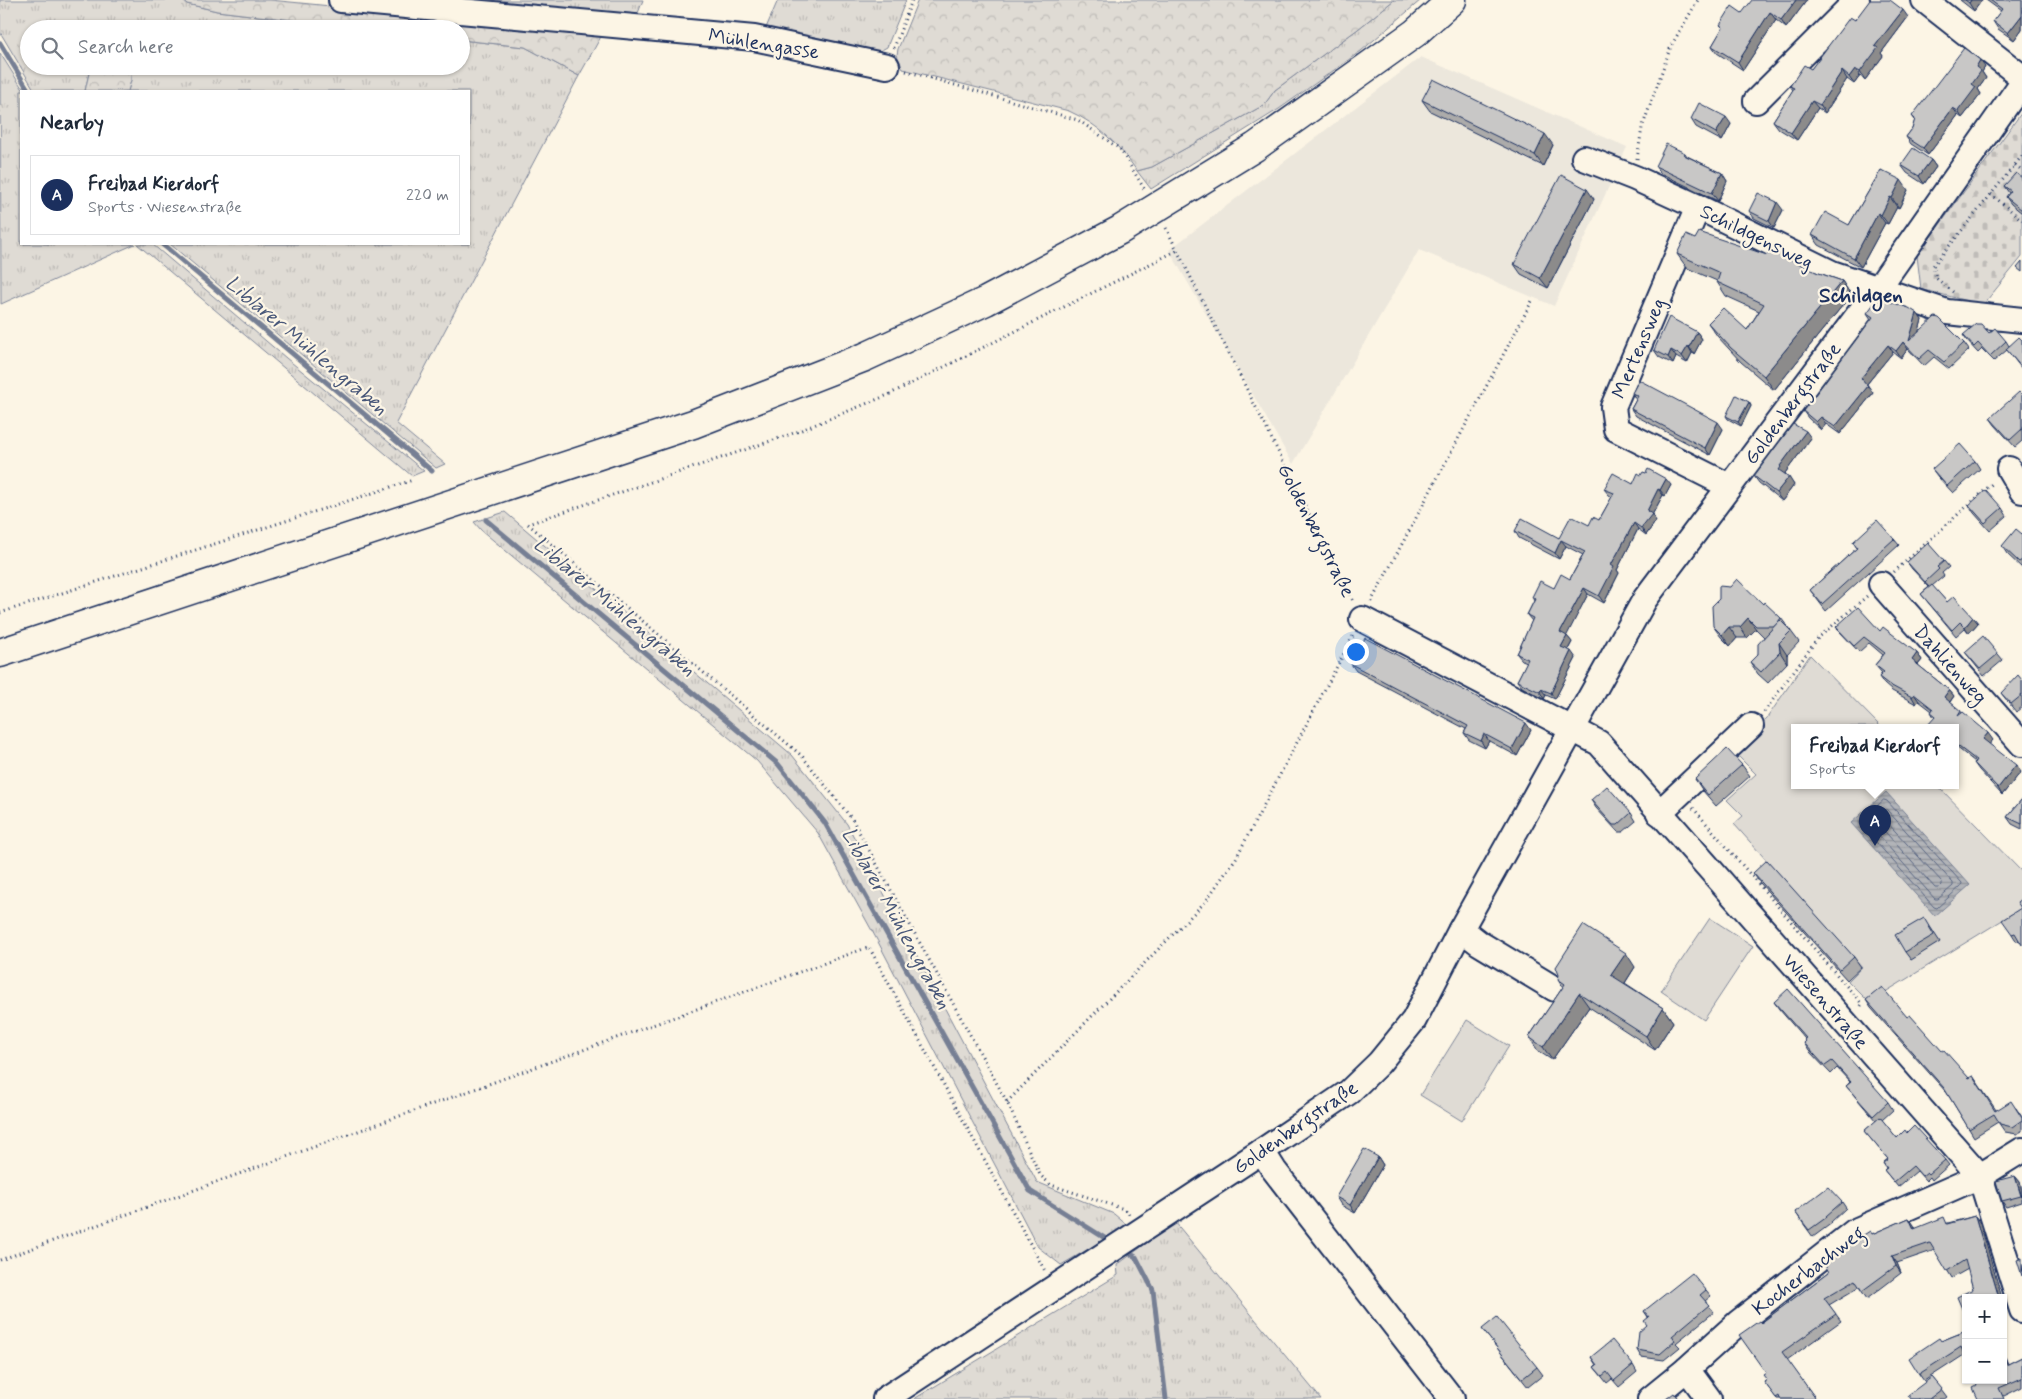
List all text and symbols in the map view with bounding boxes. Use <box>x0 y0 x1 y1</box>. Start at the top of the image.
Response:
search box <box>20 20 470 75</box>
street label: Mühlengasse <box>706 22 821 67</box>
icon: search <box>38 34 66 62</box>
text: Search here <box>78 35 174 60</box>
text: Nearby <box>40 109 104 137</box>
text: Freibad Kierdorf <box>88 172 219 197</box>
text: A <box>52 185 62 206</box>
text: 220 m <box>406 185 449 206</box>
text: Sports · Wiesenstraße <box>88 197 242 218</box>
street label: Schildgensweg <box>1695 198 1817 277</box>
water label: Liblarer Mühlengraben <box>219 269 394 422</box>
district label: Schildgen <box>1819 282 1903 312</box>
street label: Mertensweg <box>1606 294 1673 403</box>
street label: Goldenbergstraße <box>1738 337 1850 472</box>
street label: Goldenbergstraße <box>1269 459 1361 603</box>
water label: Liblarer Mühlengraben <box>527 530 702 683</box>
street label: Dahlienweg <box>1906 619 1993 711</box>
your location <box>1343 639 1369 665</box>
popup <box>1791 724 1959 789</box>
text: Freibad Kierdorf <box>1809 734 1941 759</box>
text: Sports <box>1809 759 1856 780</box>
pin: A <box>1859 805 1891 846</box>
water label: Liblarer Mühlengraben <box>834 822 958 1015</box>
street label: Wiesenstraße <box>1776 948 1874 1056</box>
street label: Goldenbergstraße <box>1228 1075 1365 1183</box>
street label: Kocherbachweg <box>1747 1220 1872 1324</box>
map controls <box>1962 1294 2007 1384</box>
button: + <box>1962 1294 2007 1339</box>
button: − <box>1962 1339 2007 1384</box>

